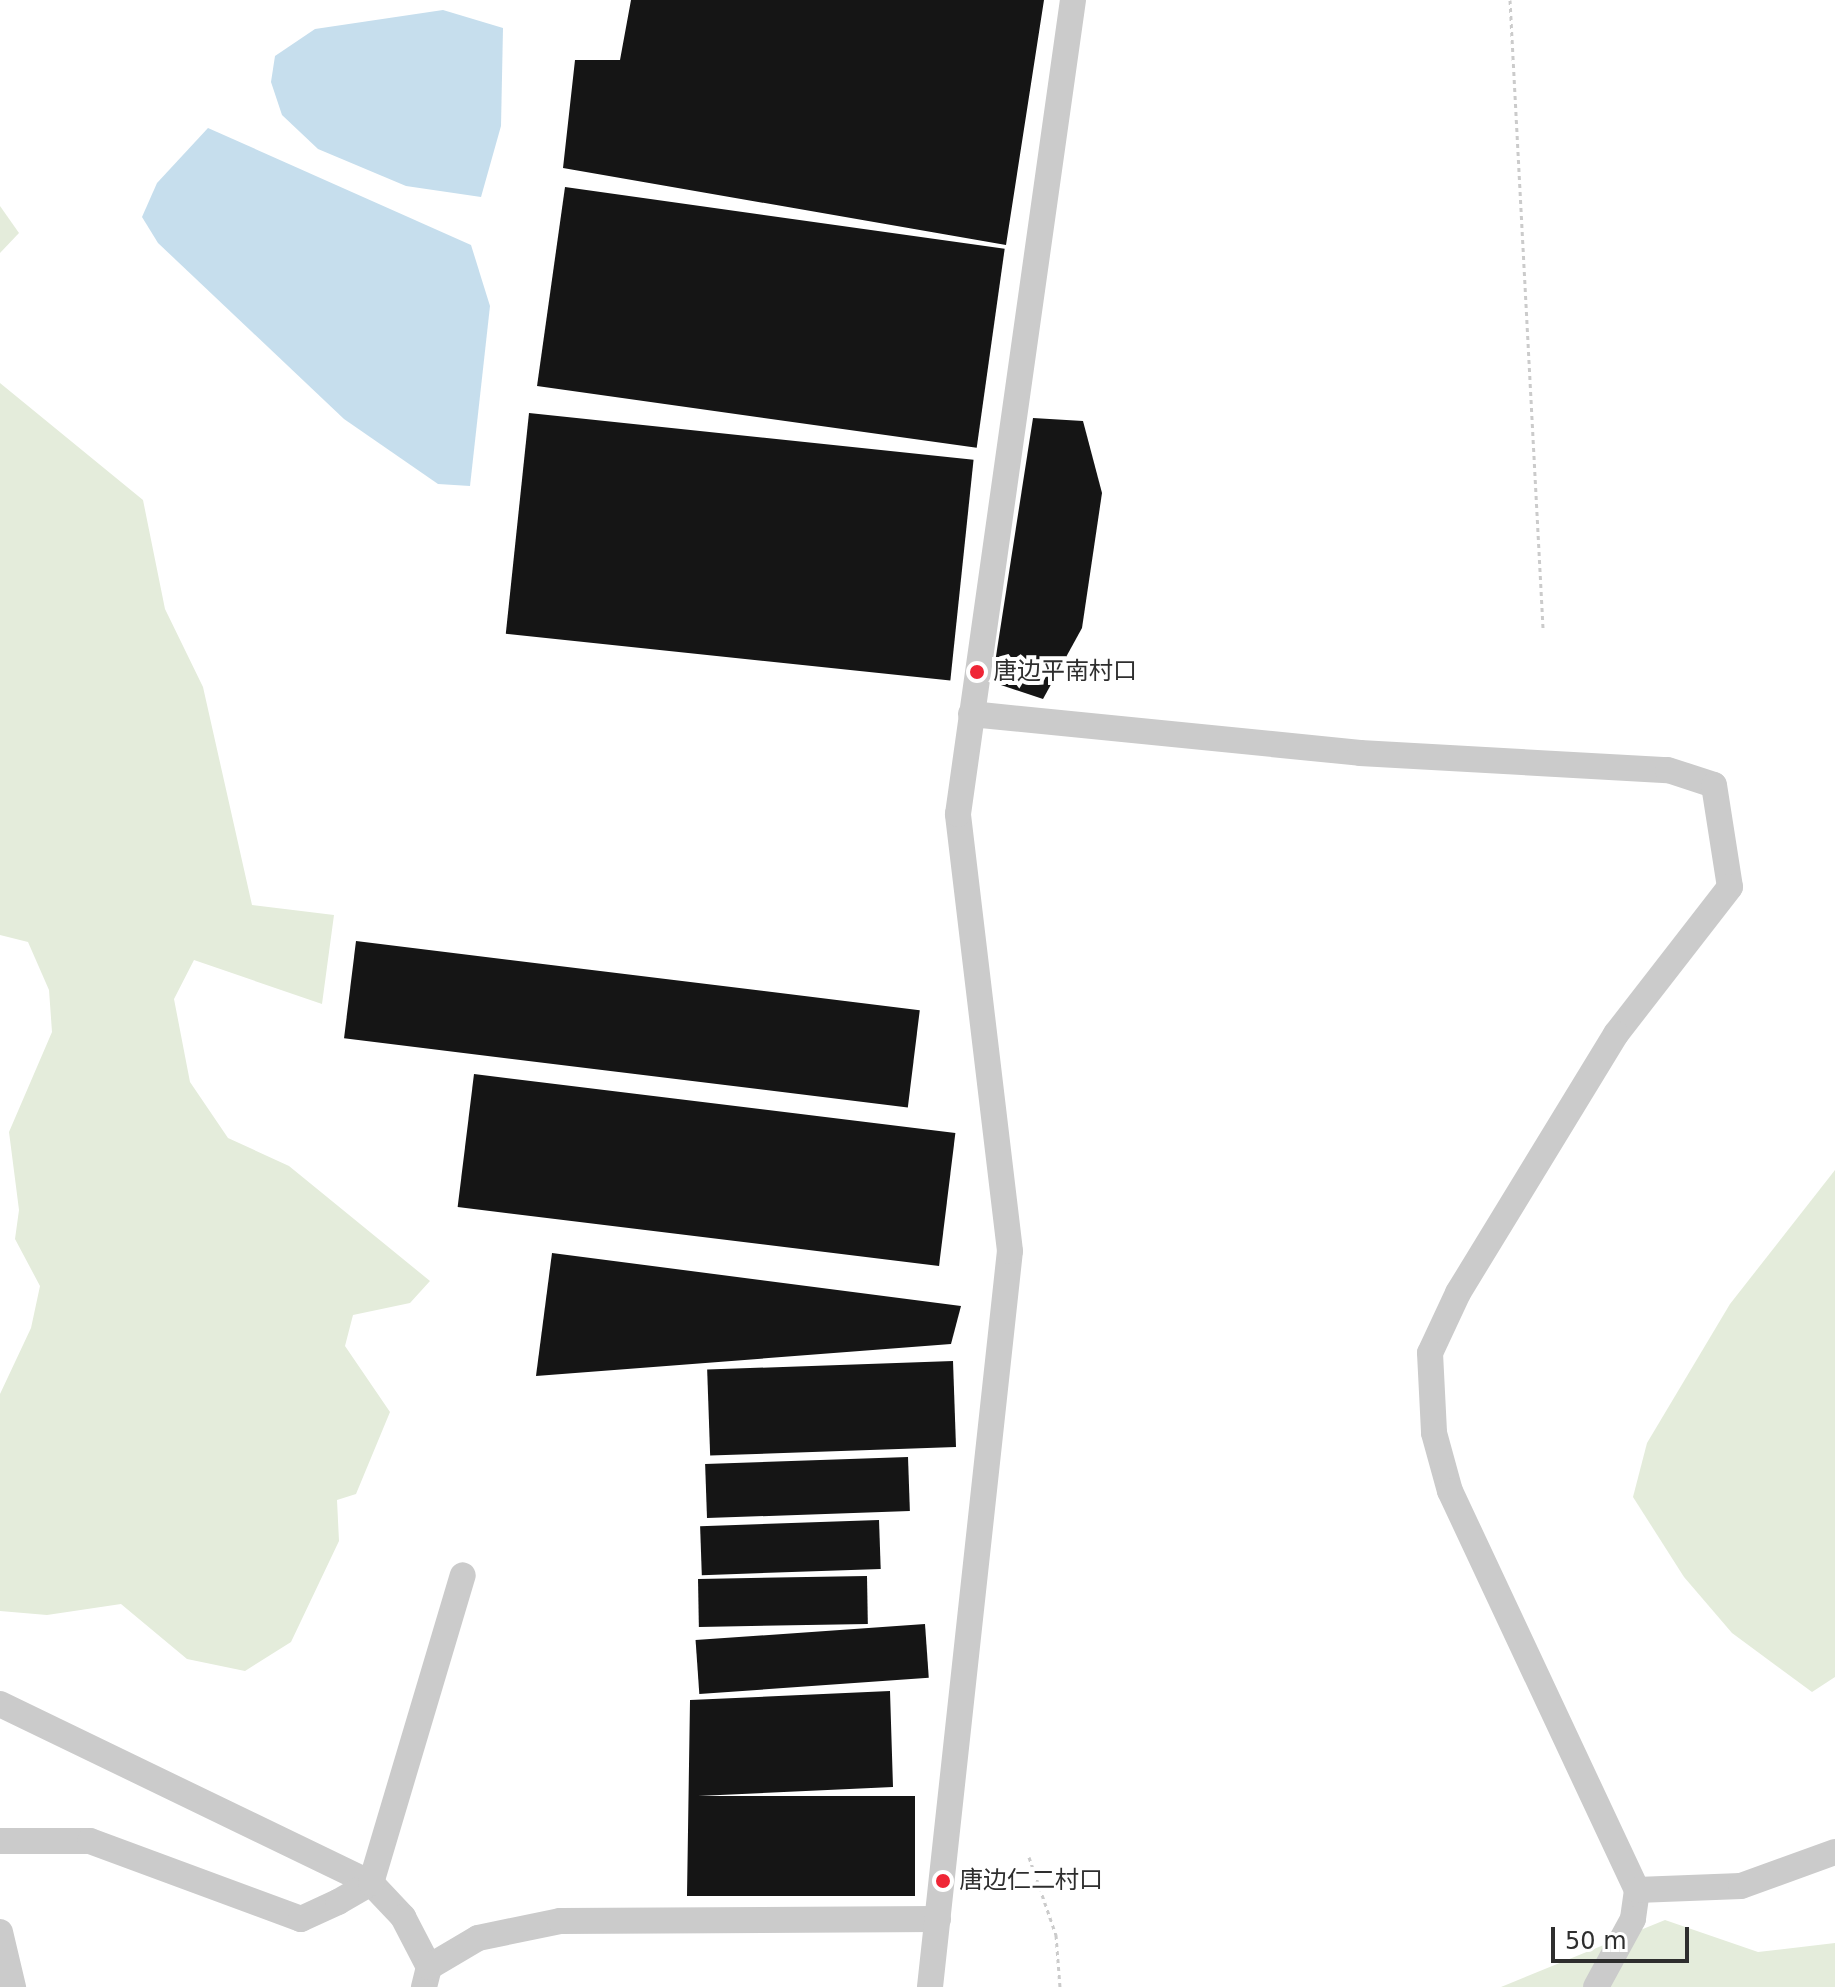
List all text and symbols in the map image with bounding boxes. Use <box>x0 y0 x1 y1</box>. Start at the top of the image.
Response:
place label: 唐边平南村口 <box>993 658 1137 686</box>
marker: 唐边平南村口 <box>968 663 986 681</box>
place label: 唐边仁二村口 <box>959 1867 1103 1895</box>
marker: 唐边仁二村口 <box>934 1872 952 1890</box>
scale bar <box>1555 1911 1693 1961</box>
text: 50 m <box>1565 1927 1627 1955</box>

